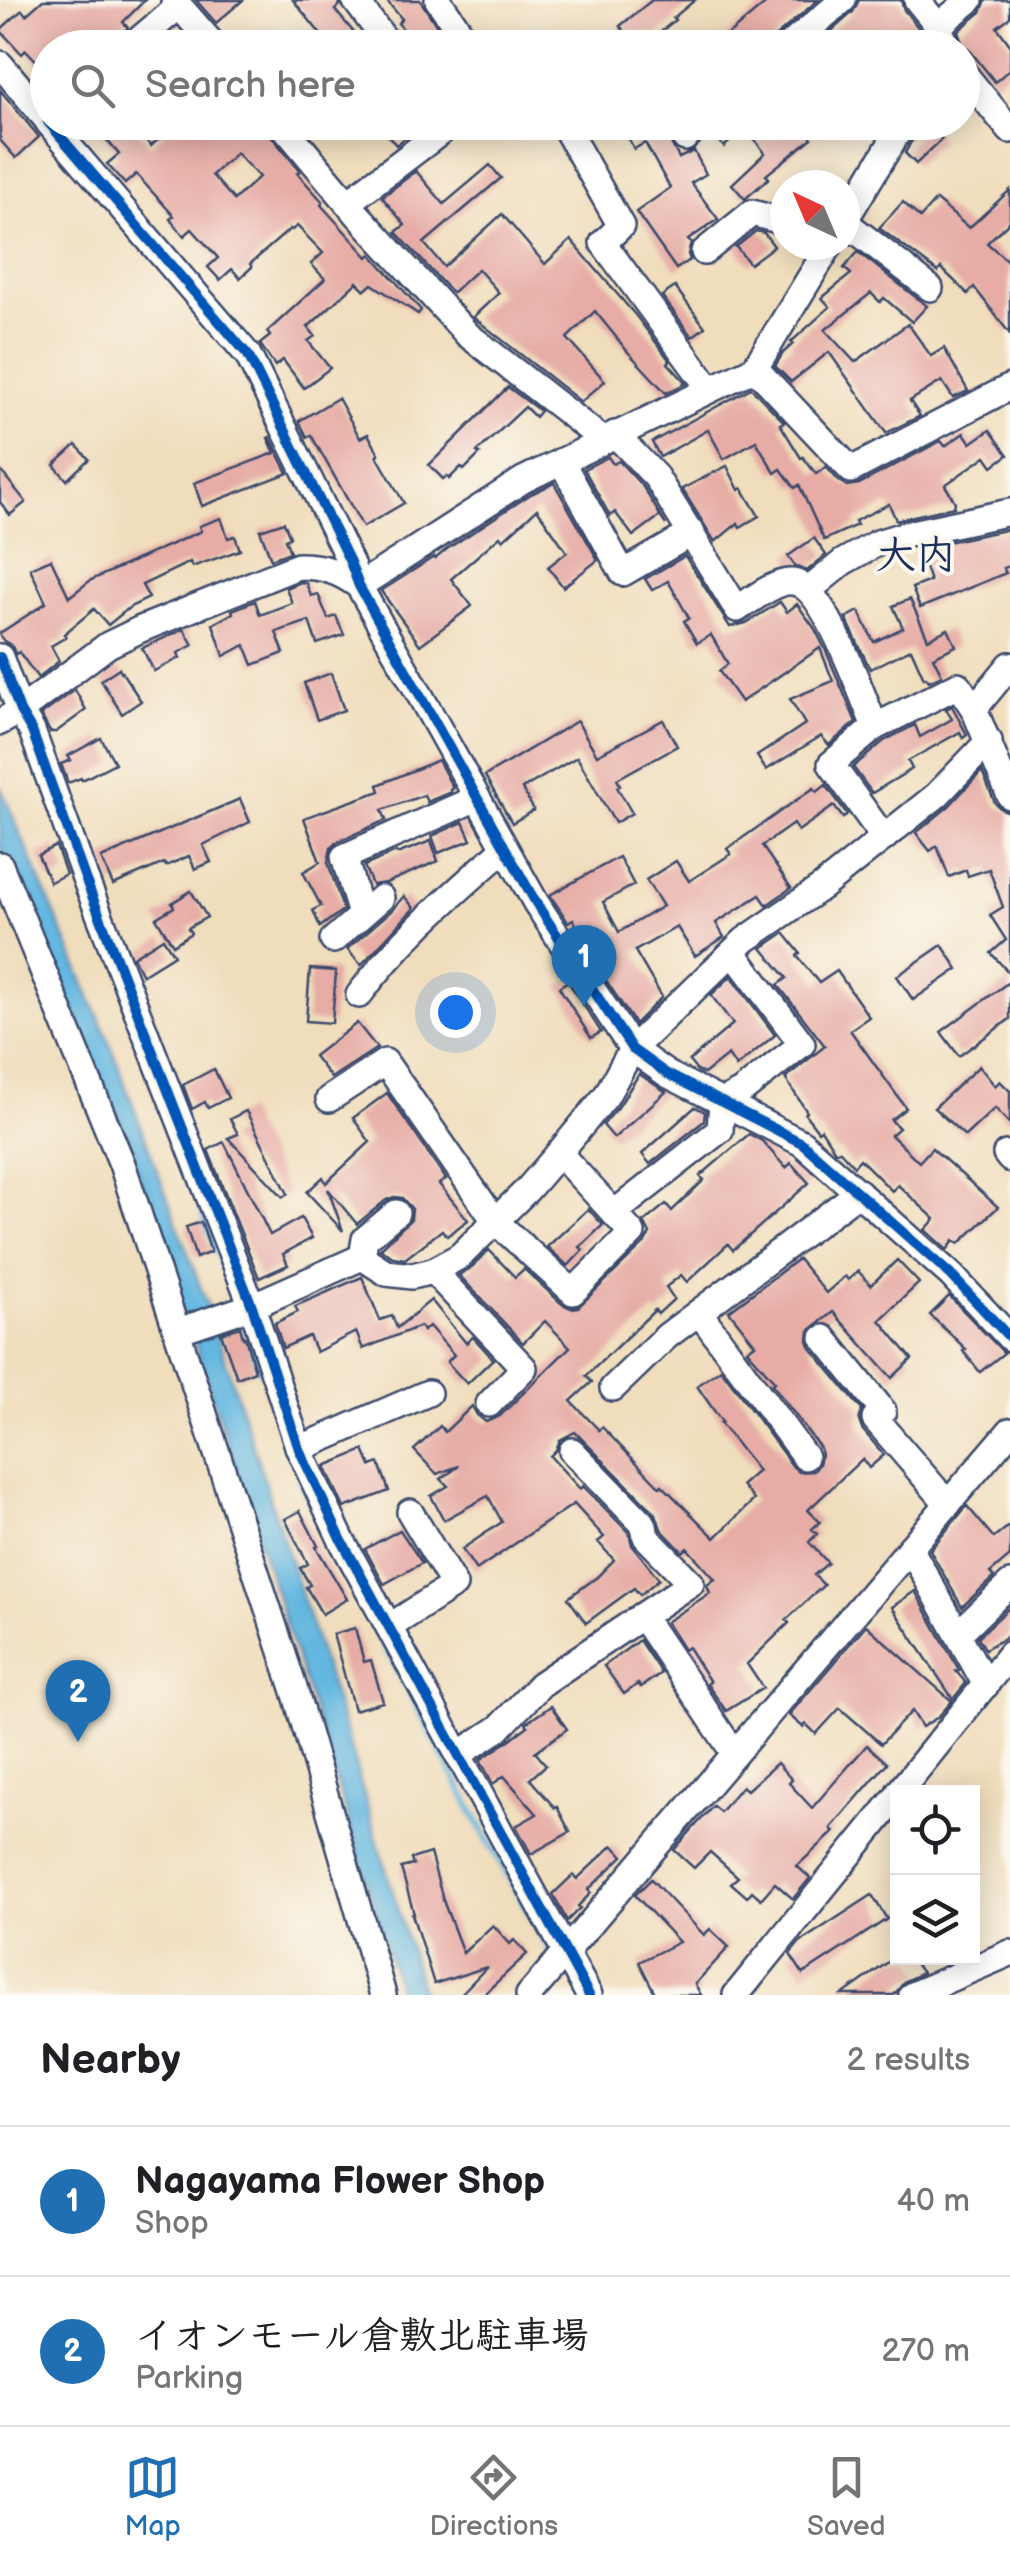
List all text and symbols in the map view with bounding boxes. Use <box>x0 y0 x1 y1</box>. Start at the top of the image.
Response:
search box <box>30 30 980 140</box>
icon: search <box>65 58 120 113</box>
text: Search here <box>145 63 356 108</box>
north arrow <box>770 170 860 260</box>
district label: 大内 <box>876 532 956 580</box>
pin: 1 <box>552 924 616 1007</box>
your location <box>430 987 481 1038</box>
pin: 2 <box>46 1660 110 1742</box>
map controls <box>890 1785 980 1965</box>
button: locate <box>890 1785 980 1875</box>
button: layers <box>890 1875 980 1965</box>
text: Nearby <box>40 2035 180 2086</box>
text: 2 results <box>846 2041 970 2080</box>
text: Nagayama Flower Shop <box>135 2159 545 2204</box>
text: 1 <box>66 2182 79 2221</box>
text: 40 m <box>897 2182 970 2221</box>
text: Shop <box>135 2204 209 2243</box>
text: イオンモール倉敷北駐車場 <box>135 2314 589 2359</box>
text: 2 <box>63 2332 82 2371</box>
text: 270 m <box>881 2332 970 2371</box>
text: Parking <box>135 2359 243 2398</box>
tab: Map <box>124 2450 181 2543</box>
tab: Directions <box>429 2450 558 2543</box>
tab: Saved <box>807 2450 886 2543</box>

